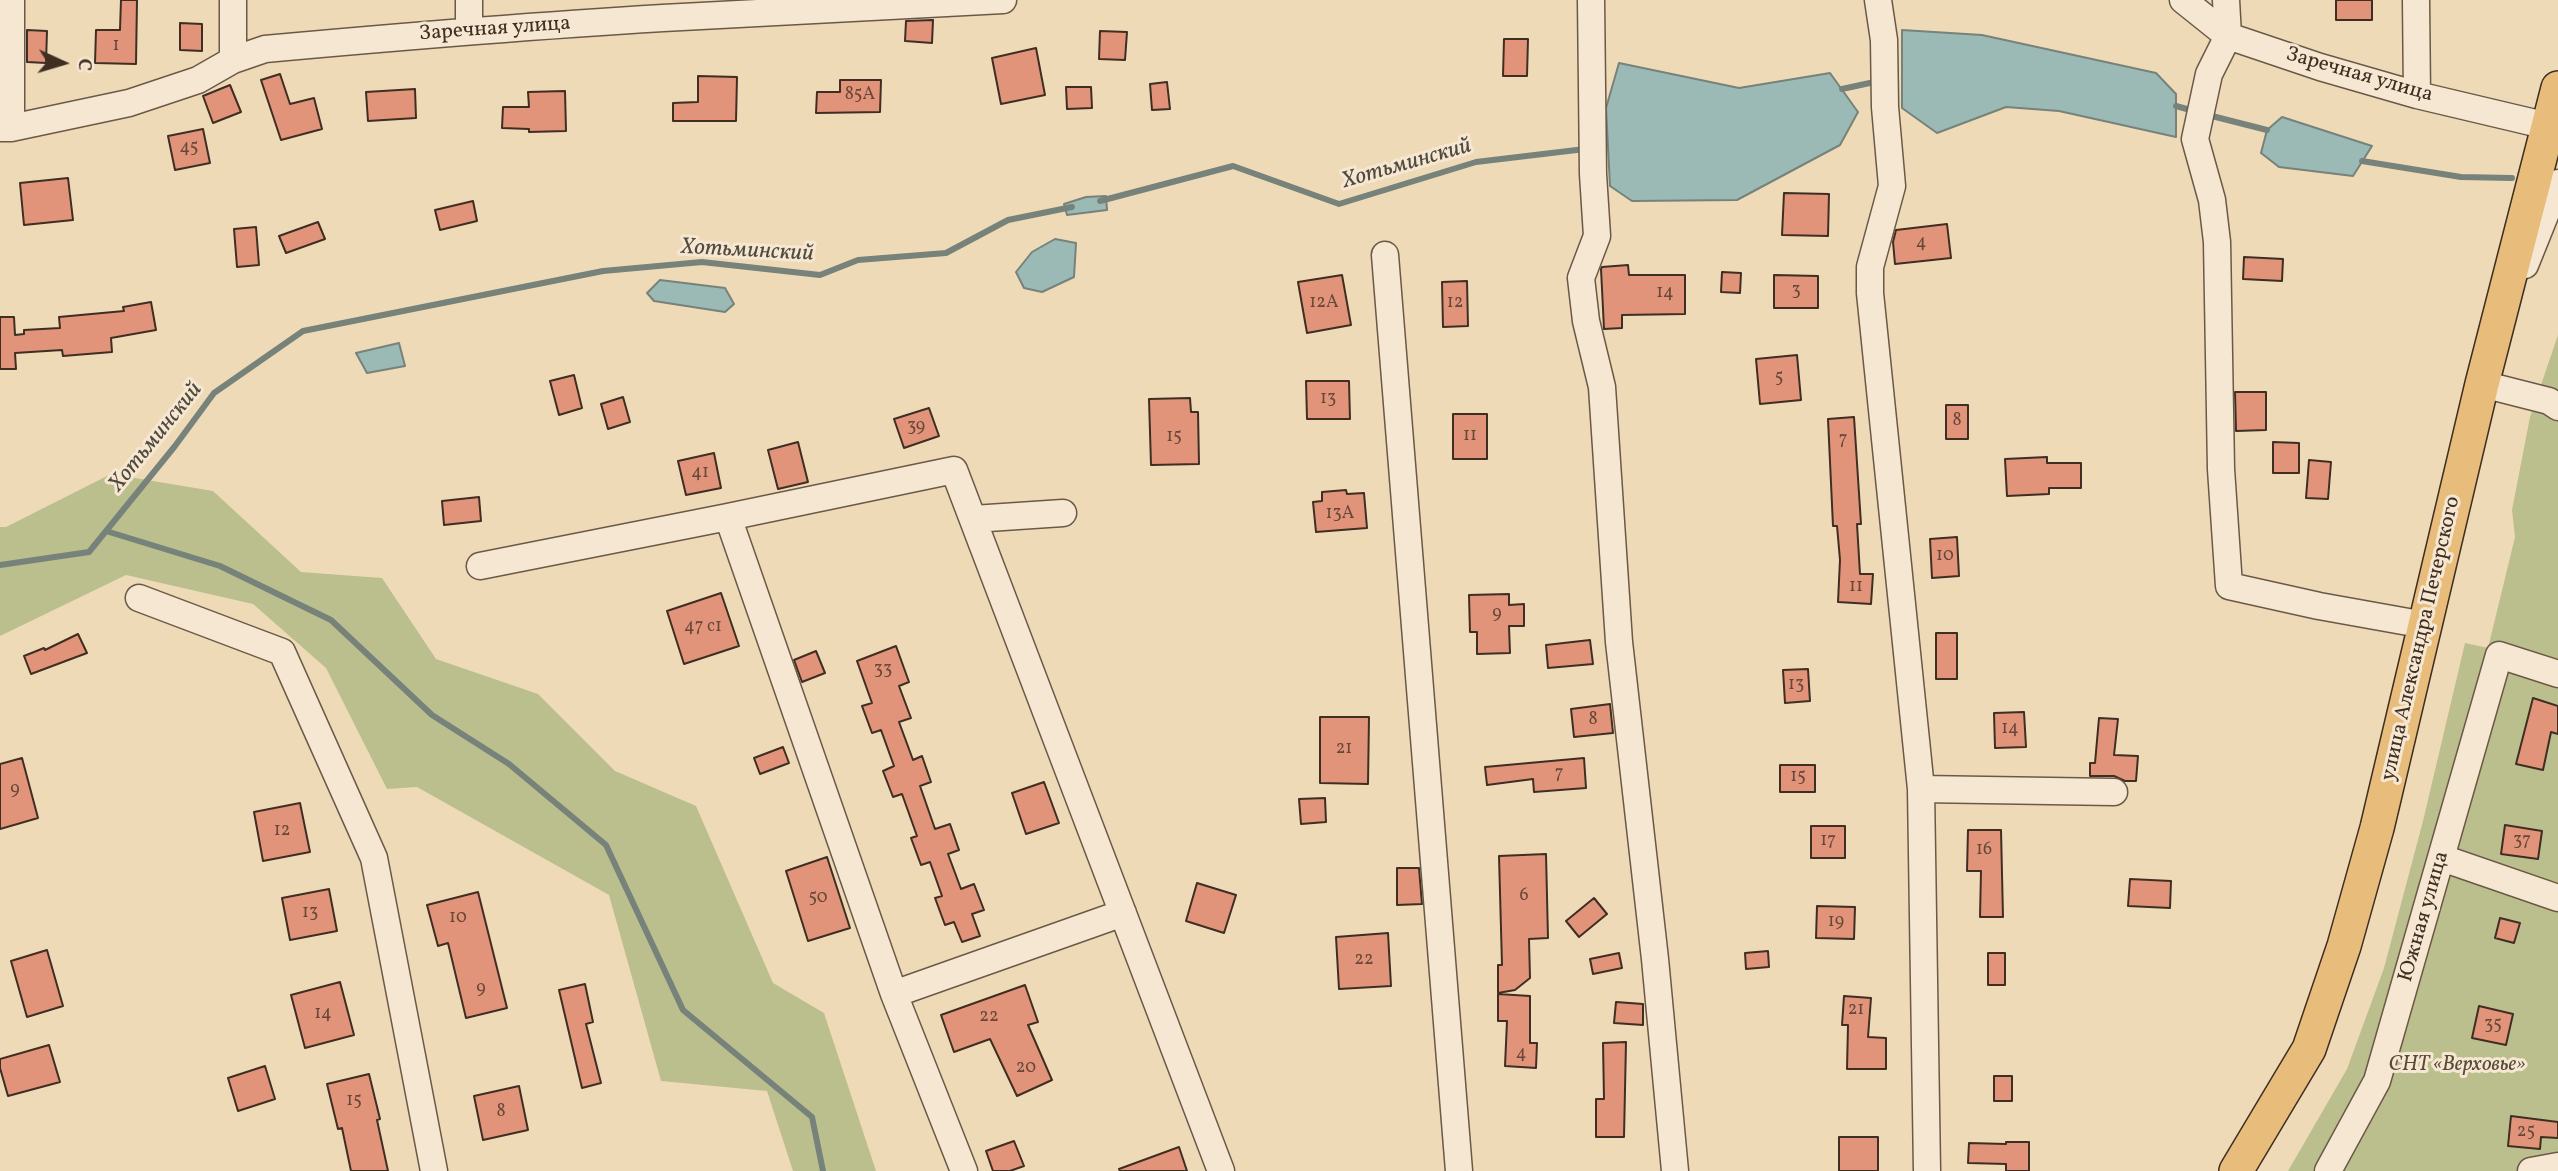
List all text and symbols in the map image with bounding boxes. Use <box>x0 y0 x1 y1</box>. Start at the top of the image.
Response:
street label: Заречная улица <box>418 12 572 48</box>
north arrow <box>28 28 98 98</box>
house number: 1 <box>113 36 119 58</box>
street label: Заречная улица <box>2283 43 2435 109</box>
text: С <box>71 57 97 71</box>
house number: 85А <box>845 85 875 107</box>
water label: Хотьминский <box>1339 133 1475 197</box>
house number: 45 <box>180 138 198 160</box>
house number: 4 <box>1916 233 1926 255</box>
water label: Хотьминский <box>680 235 814 269</box>
house number: 3 <box>1791 281 1801 303</box>
house number: 14 <box>1656 283 1674 305</box>
house number: 12А <box>1309 293 1339 315</box>
house number: 12 <box>1447 293 1463 315</box>
house number: 5 <box>1775 368 1783 390</box>
water label: Хотьминский <box>104 378 210 498</box>
house number: 13 <box>1320 389 1336 411</box>
house number: 8 <box>1952 411 1962 433</box>
house number: 39 <box>907 417 925 439</box>
house number: 11 <box>1463 426 1477 448</box>
house number: 15 <box>1166 427 1182 449</box>
house number: 7 <box>1839 430 1847 452</box>
house number: 41 <box>691 463 709 485</box>
street label: улица Александра Печерского <box>2377 494 2467 784</box>
house number: 13А <box>1326 504 1354 526</box>
house number: 10 <box>1936 546 1954 568</box>
house number: 11 <box>1849 577 1863 599</box>
house number: 9 <box>1492 604 1502 626</box>
house number: 47 с1 <box>684 617 722 639</box>
house number: 33 <box>874 660 892 682</box>
house number: 13 <box>1788 675 1804 697</box>
house number: 8 <box>1588 710 1598 732</box>
house number: 14 <box>2001 719 2019 741</box>
house number: 21 <box>1336 739 1352 761</box>
house number: 7 <box>1555 764 1563 786</box>
house number: 15 <box>1790 767 1806 789</box>
house number: 9 <box>10 780 20 802</box>
house number: 12 <box>274 821 290 843</box>
house number: 17 <box>1820 831 1836 853</box>
house number: 37 <box>2513 831 2531 853</box>
house number: 16 <box>1976 840 1992 862</box>
street label: Южная улица <box>2394 849 2456 985</box>
house number: 6 <box>1519 886 1529 908</box>
house number: 50 <box>808 888 828 910</box>
house number: 13 <box>302 903 318 925</box>
house number: 10 <box>449 908 467 930</box>
house number: 19 <box>1828 912 1844 934</box>
house number: 22 <box>1354 950 1374 972</box>
house number: 9 <box>476 979 486 1001</box>
house number: 21 <box>1848 1000 1864 1022</box>
house number: 14 <box>314 1004 332 1026</box>
house number: 22 <box>979 1007 999 1029</box>
house number: 35 <box>2484 1015 2502 1037</box>
house number: 4 <box>1516 1044 1526 1066</box>
park label: СНТ «Верховье» <box>2389 1053 2525 1079</box>
house number: 20 <box>1016 1058 1036 1080</box>
house number: 15 <box>346 1091 362 1113</box>
house number: 8 <box>496 1102 506 1124</box>
house number: 25 <box>2517 1122 2535 1144</box>

